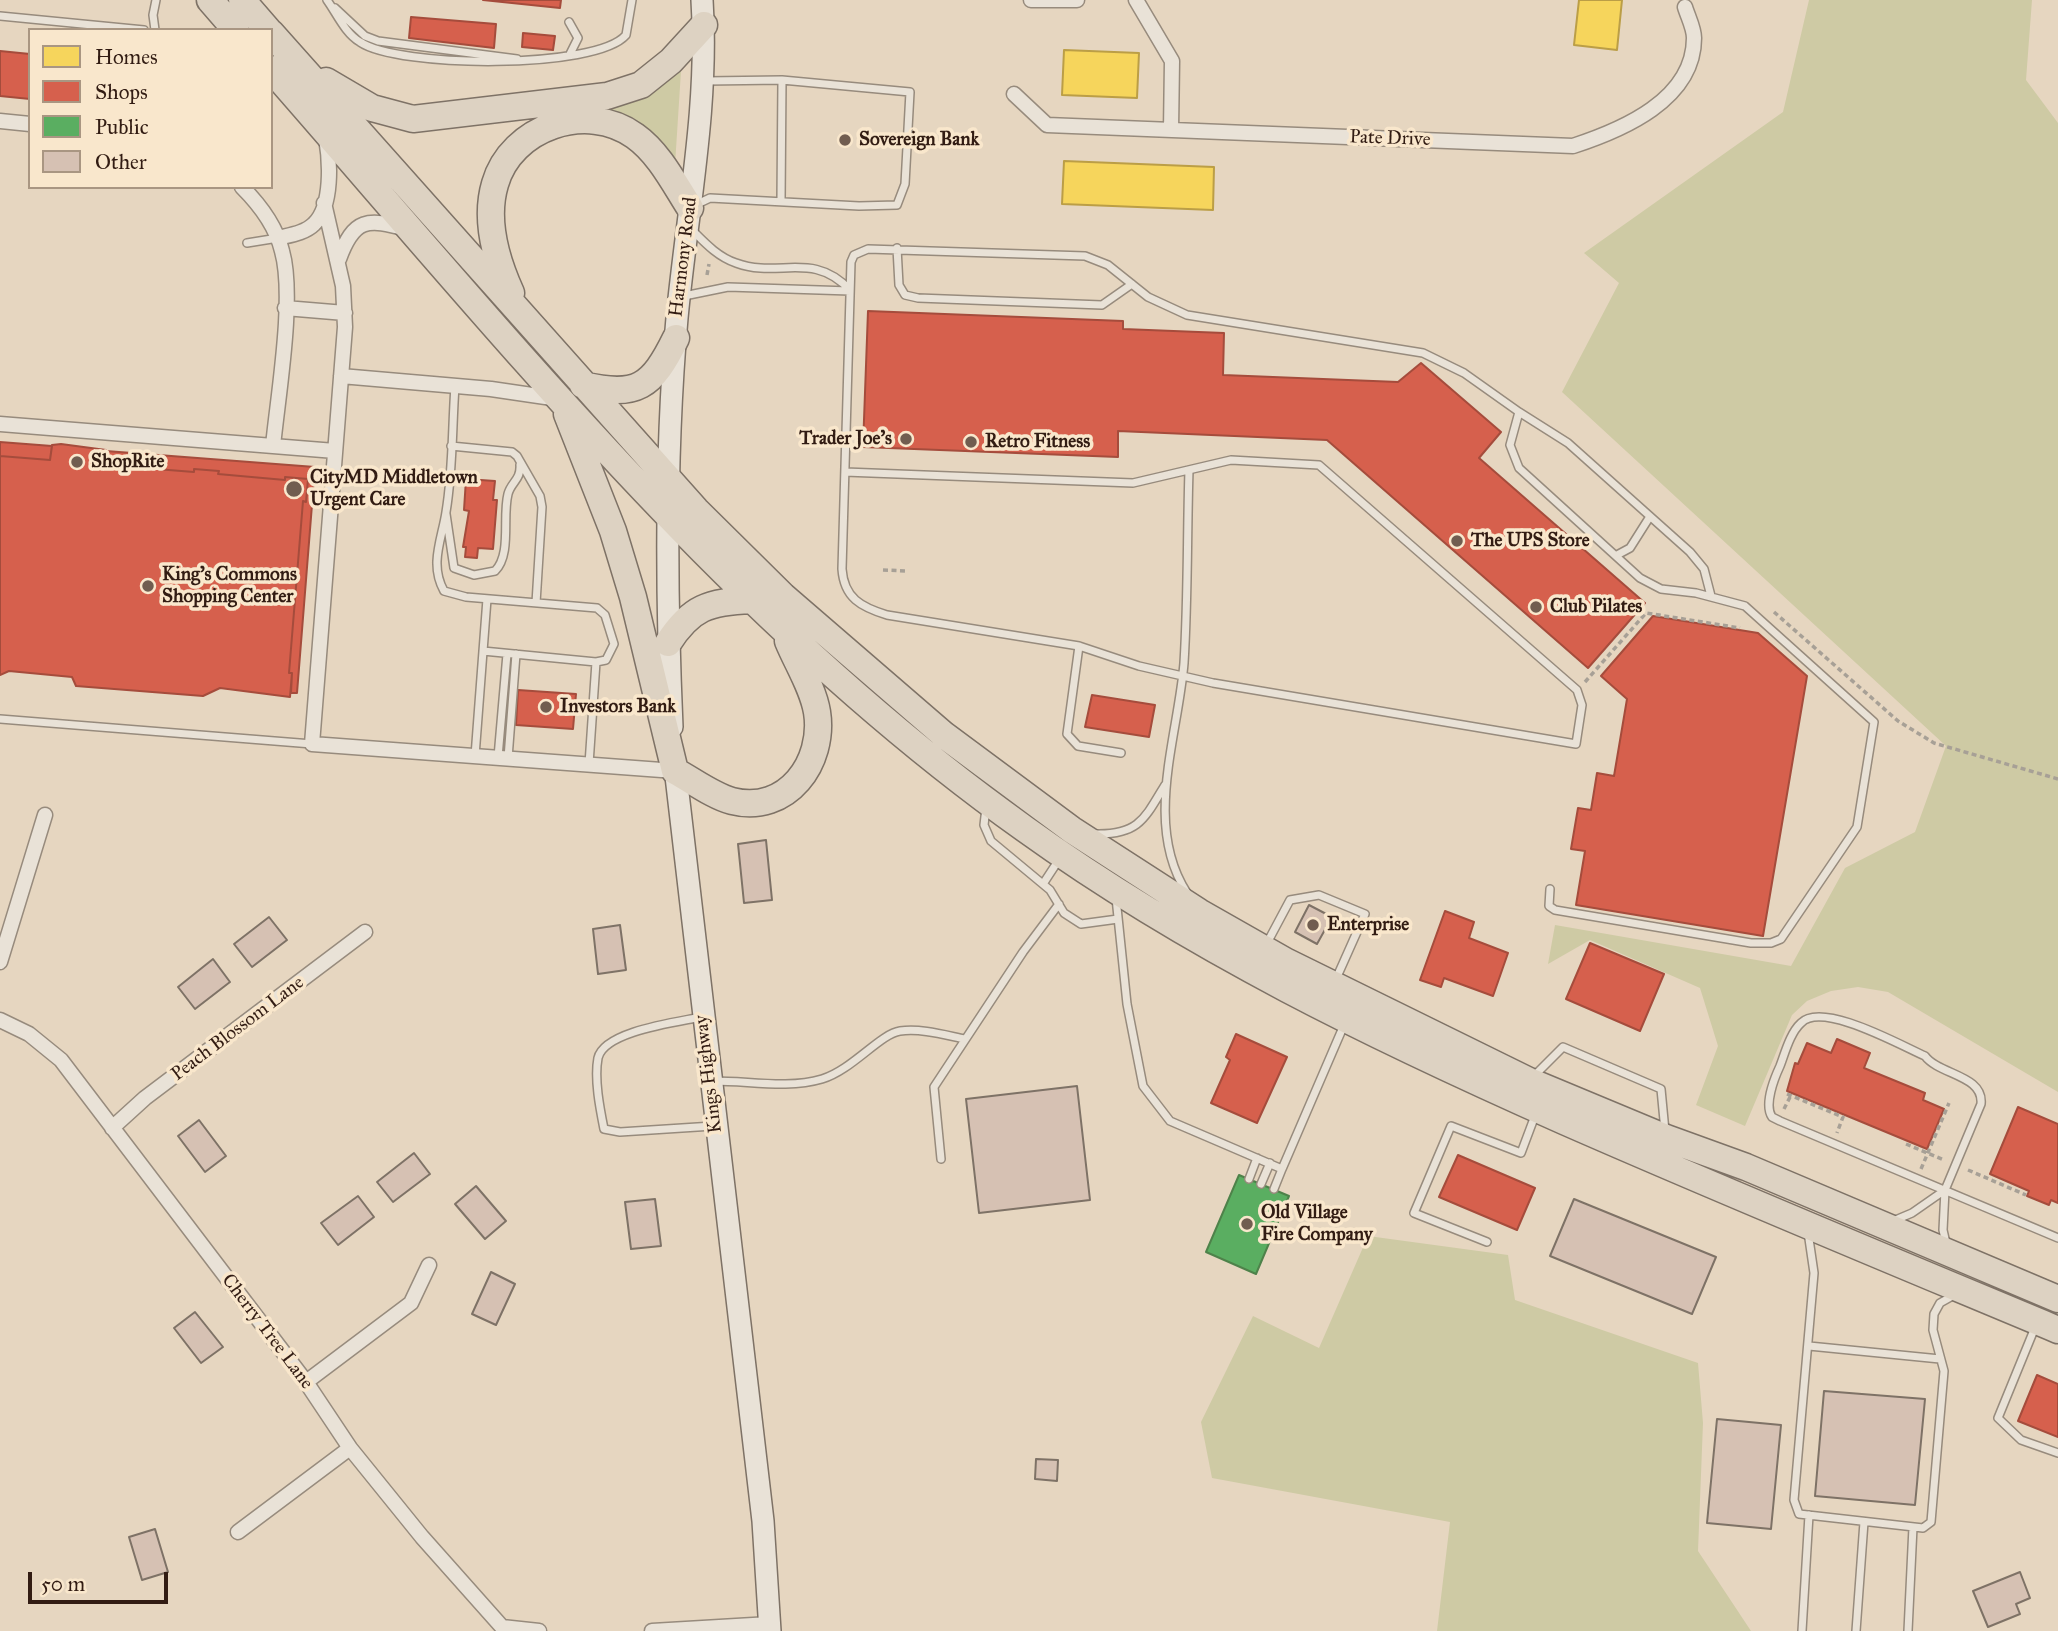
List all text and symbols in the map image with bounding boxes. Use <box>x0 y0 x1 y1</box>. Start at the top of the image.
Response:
legend <box>28 28 273 189</box>
text: Homes <box>95 44 158 70</box>
text: Shops <box>95 79 148 105</box>
text: Public <box>95 114 149 140</box>
street label: Pate Drive <box>1349 126 1431 152</box>
place label: Sovereign Bank <box>859 129 979 151</box>
marker: Sovereign Bank <box>837 132 853 148</box>
text: Other <box>95 149 147 175</box>
street label: Harmony Road <box>665 196 703 318</box>
place label: Trader Joe's <box>799 428 892 450</box>
marker: Trader Joe's <box>898 431 914 447</box>
place label: Retro Fitness <box>985 431 1090 453</box>
marker: Retro Fitness <box>963 434 979 450</box>
place label: ShopRite <box>91 451 164 473</box>
marker: ShopRite <box>69 454 85 470</box>
place label: CityMD Middletown Urgent Care <box>310 467 478 511</box>
marker: CityMD Middletown Urgent Care <box>284 479 304 499</box>
place label: The UPS Store <box>1471 530 1590 552</box>
marker: The UPS Store <box>1449 533 1465 549</box>
place label: King's Commons Shopping Center <box>162 564 297 608</box>
marker: King's Commons Shopping Center <box>140 578 156 594</box>
place label: Club Pilates <box>1550 596 1642 618</box>
marker: Club Pilates <box>1528 599 1544 615</box>
place label: Investors Bank <box>560 696 676 718</box>
marker: Investors Bank <box>538 699 554 715</box>
place label: Enterprise <box>1327 914 1409 936</box>
marker: Enterprise <box>1305 917 1321 933</box>
street label: Peach Blossom Lane <box>167 972 309 1086</box>
street label: Kings Highway <box>690 1014 728 1134</box>
place label: Old Village Fire Company <box>1261 1202 1373 1246</box>
marker: Old Village Fire Company <box>1239 1216 1255 1232</box>
street label: Cherry Tree Lane <box>216 1270 318 1394</box>
scale bar <box>32 1558 172 1602</box>
text: 50 m <box>41 1571 85 1597</box>

